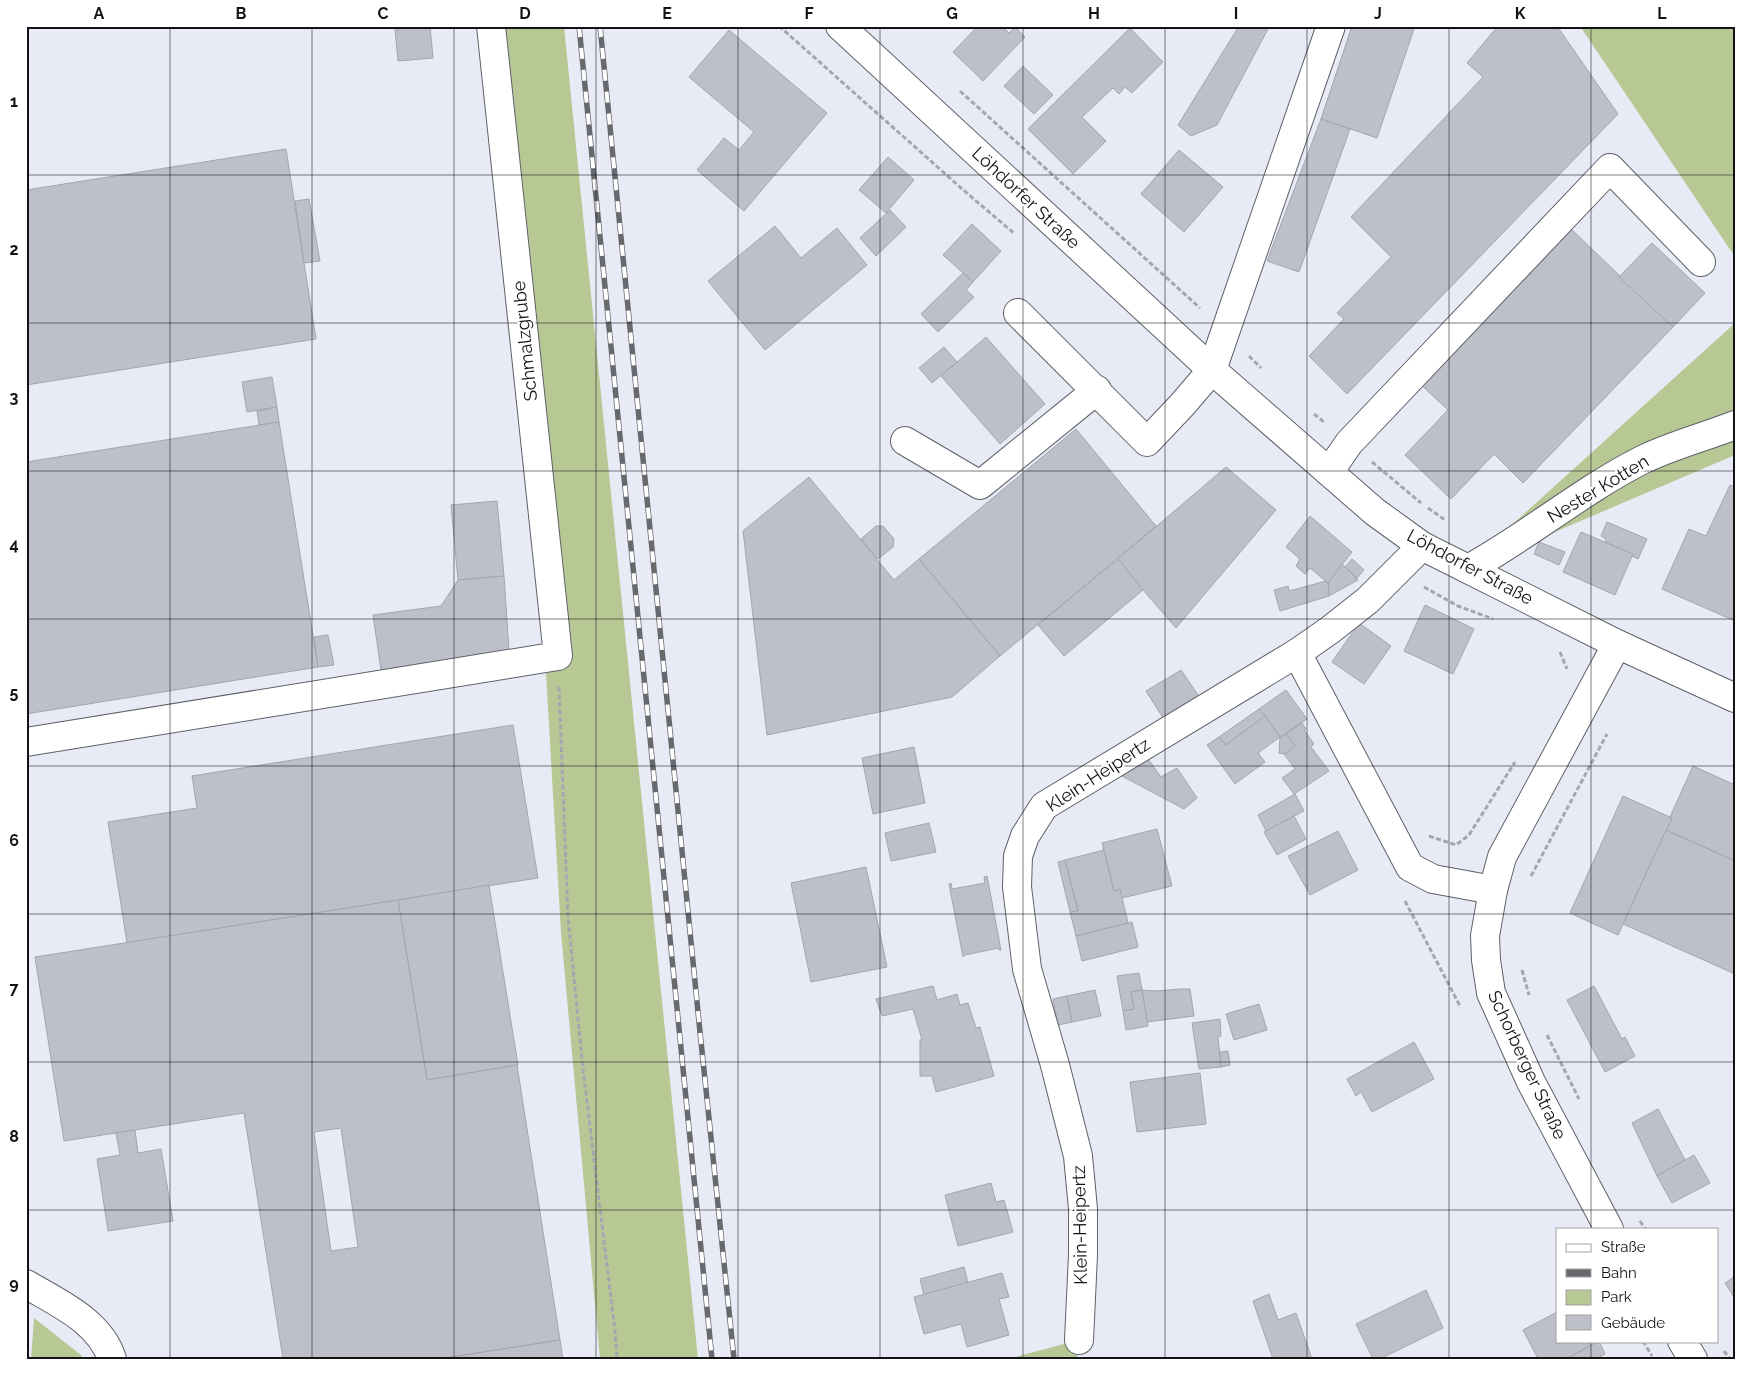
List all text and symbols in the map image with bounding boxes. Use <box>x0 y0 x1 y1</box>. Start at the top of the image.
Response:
text: A <box>94 4 105 23</box>
text: B <box>236 4 247 23</box>
text: C <box>378 4 389 23</box>
text: D <box>519 4 531 23</box>
text: E <box>662 4 672 23</box>
text: F <box>804 4 814 23</box>
text: G <box>946 4 958 23</box>
text: H <box>1088 4 1100 23</box>
text: I <box>1234 4 1238 23</box>
text: J <box>1374 4 1382 23</box>
text: K <box>1515 4 1526 23</box>
text: L <box>1657 4 1667 23</box>
text: 1 <box>10 92 18 111</box>
street label: Löhdorfer Straße <box>968 142 1085 253</box>
text: 2 <box>9 240 19 259</box>
street label: Schmalzgrube <box>508 279 541 402</box>
text: 3 <box>10 388 19 407</box>
street label: Nester Kotten <box>1543 450 1652 527</box>
street label: Löhdorfer Straße <box>1404 524 1537 609</box>
text: 4 <box>9 535 19 554</box>
text: 5 <box>10 683 19 702</box>
street label: Klein-Heipertz <box>1042 733 1154 816</box>
text: 6 <box>9 831 19 850</box>
text: 7 <box>10 979 19 998</box>
street label: Schorberger Straße <box>1484 987 1571 1143</box>
text: 8 <box>9 1127 19 1146</box>
street label: Klein-Heipertz <box>1068 1165 1091 1285</box>
legend <box>1556 1228 1718 1342</box>
text: Straße <box>1601 1238 1646 1256</box>
text: Bahn <box>1601 1264 1637 1282</box>
text: 9 <box>9 1274 19 1293</box>
text: Park <box>1601 1288 1632 1306</box>
text: Gebäude <box>1601 1314 1665 1332</box>

